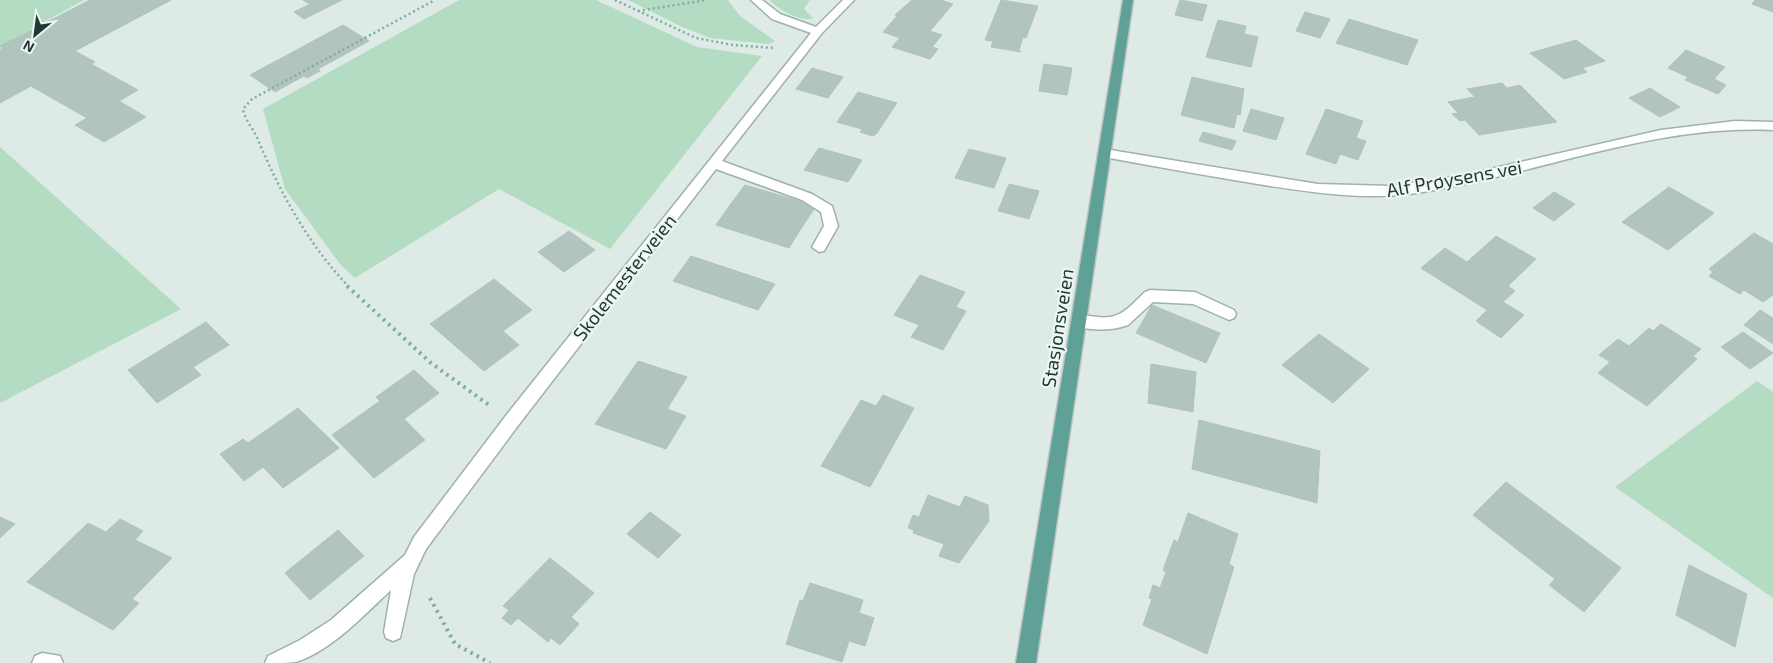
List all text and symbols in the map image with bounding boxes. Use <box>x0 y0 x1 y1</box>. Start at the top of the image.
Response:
north arrow <box>10 10 60 60</box>
text: N <box>20 37 37 57</box>
street label: Alf Prøysens vei <box>1384 155 1524 201</box>
street label: Skolemesterveien <box>567 209 681 345</box>
street label: Stasjonsveien <box>1036 267 1078 389</box>

